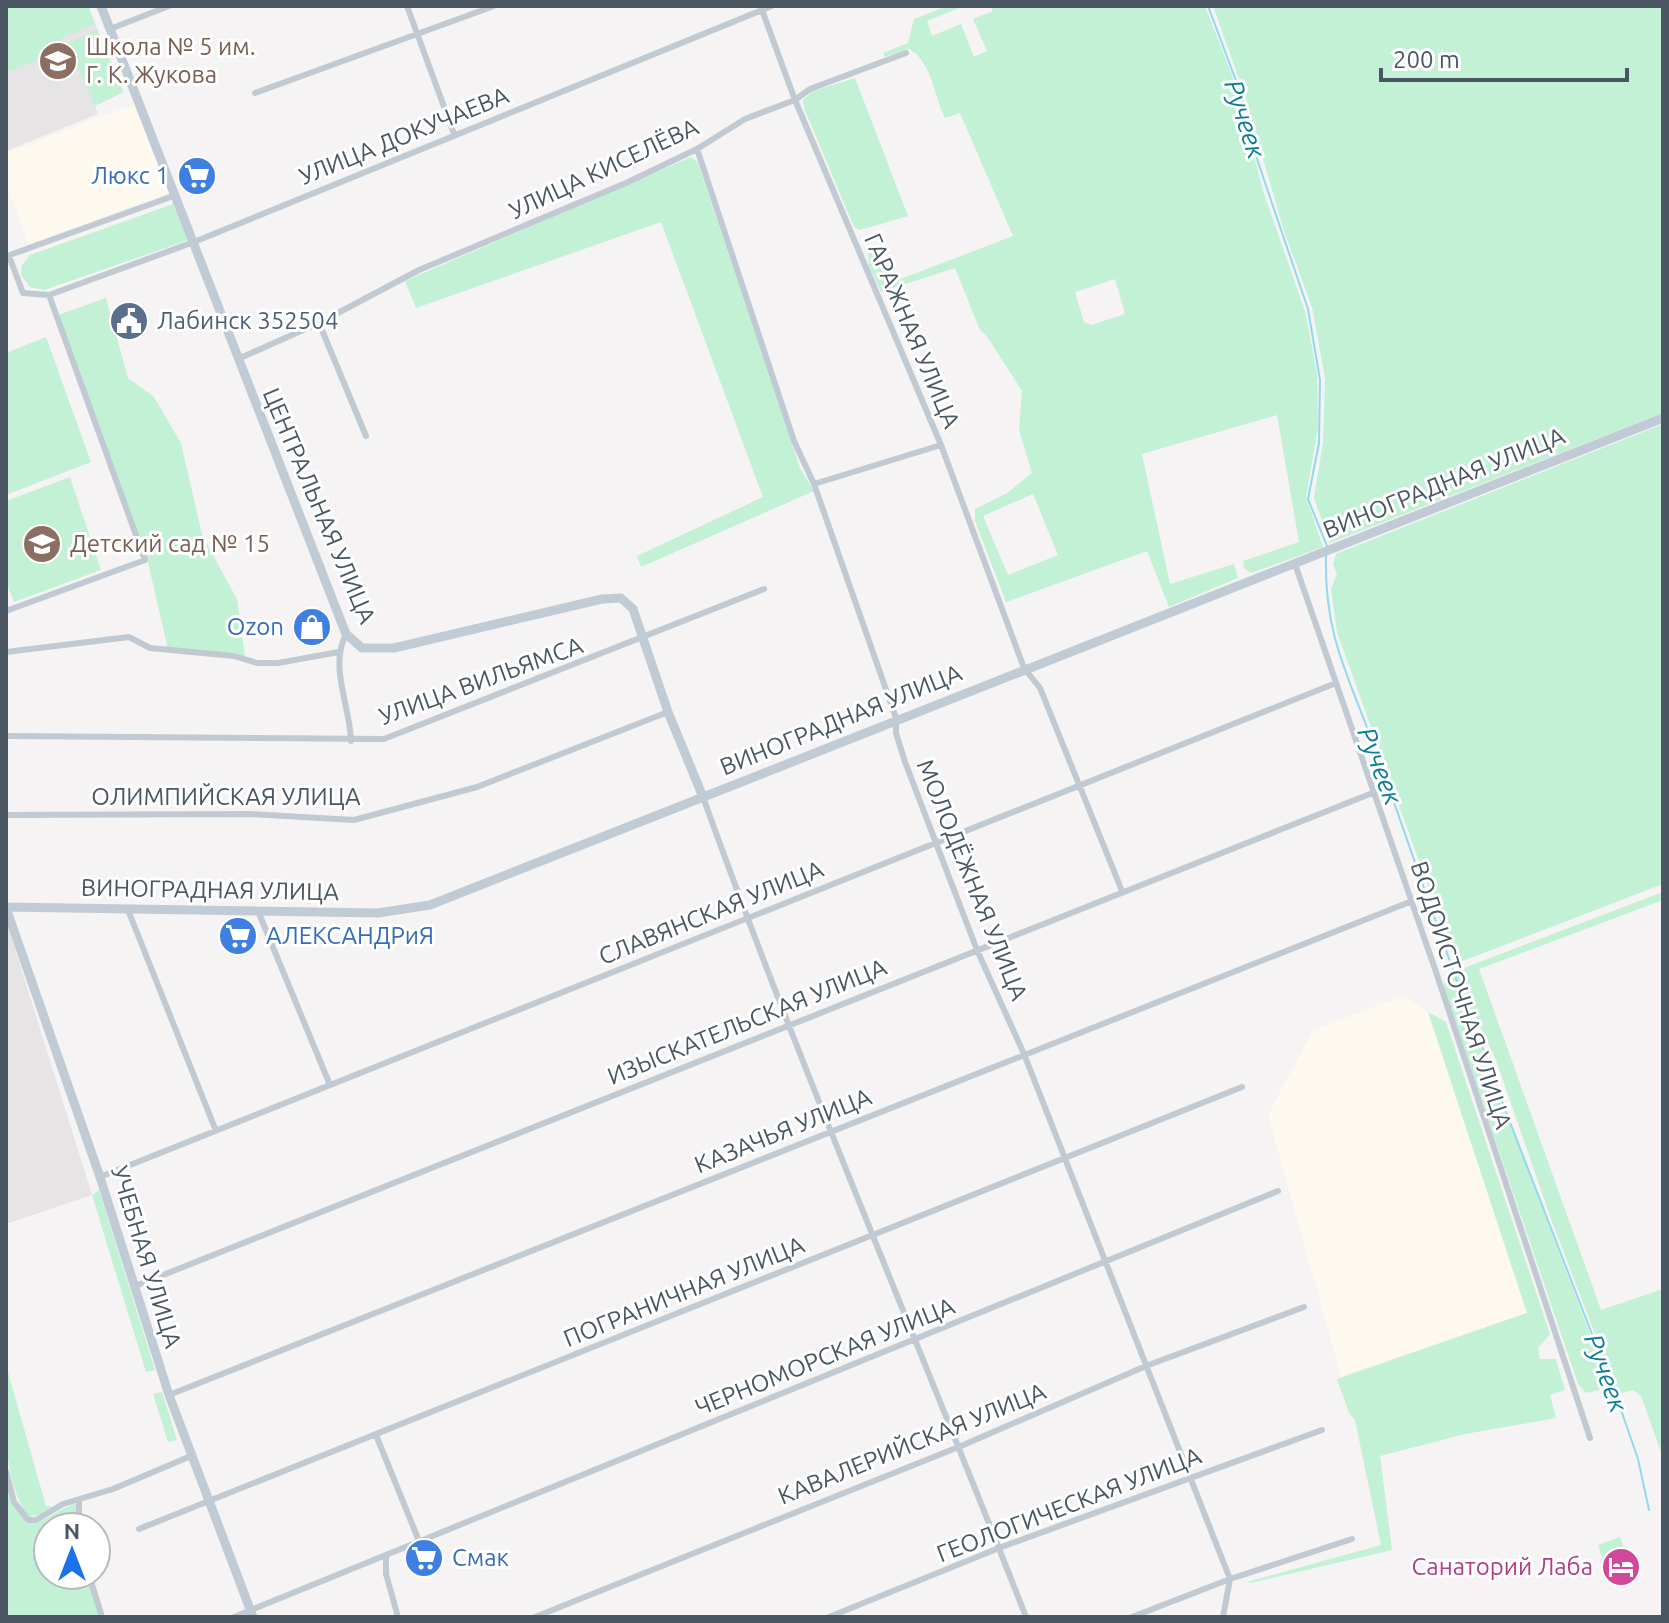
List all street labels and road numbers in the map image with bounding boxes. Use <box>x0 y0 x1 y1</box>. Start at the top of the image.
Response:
street label: УЛИЦА ДОКУЧАЕВА <box>295 81 513 190</box>
street label: УЛИЦА КИСЕЛЁВА <box>505 113 703 224</box>
street label: ГАРАЖНАЯ УЛИЦА <box>859 229 966 433</box>
street label: ЦЕНТРАЛЬНАЯ УЛИЦА <box>258 384 382 628</box>
street label: ВИНОГРАДНАЯ УЛИЦА <box>1319 422 1569 543</box>
street label: УЛИЦА ВИЛЬЯМСА <box>375 631 587 730</box>
street label: ВИНОГРАДНАЯ УЛИЦА <box>716 659 966 780</box>
street label: МОЛОДЁЖНАЯ УЛИЦА <box>912 755 1033 1005</box>
street label: ОЛИМПИЙСКАЯ УЛИЦА <box>91 782 361 810</box>
street label: СЛАВЯНСКАЯ УЛИЦА <box>595 855 827 970</box>
street label: ВОДОИСТОЧНАЯ УЛИЦА <box>1405 858 1518 1132</box>
street label: ВИНОГРАДНАЯ УЛИЦА <box>81 874 340 905</box>
street label: ИЗЫСКАТЕЛЬСКАЯ УЛИЦА <box>603 953 891 1090</box>
street label: КАЗАЧЬЯ УЛИЦА <box>690 1083 876 1178</box>
street label: УЧЕБНАЯ УЛИЦА <box>106 1163 187 1351</box>
street label: ПОГРАНИЧНАЯ УЛИЦА <box>560 1231 808 1352</box>
street label: ЧЕРНОМОРСКАЯ УЛИЦА <box>691 1292 959 1421</box>
street label: КАВАЛЕРИЙСКАЯ УЛИЦА <box>774 1376 1050 1510</box>
street label: ГЕОЛОГИЧЕСКАЯ УЛИЦА <box>933 1441 1205 1568</box>

